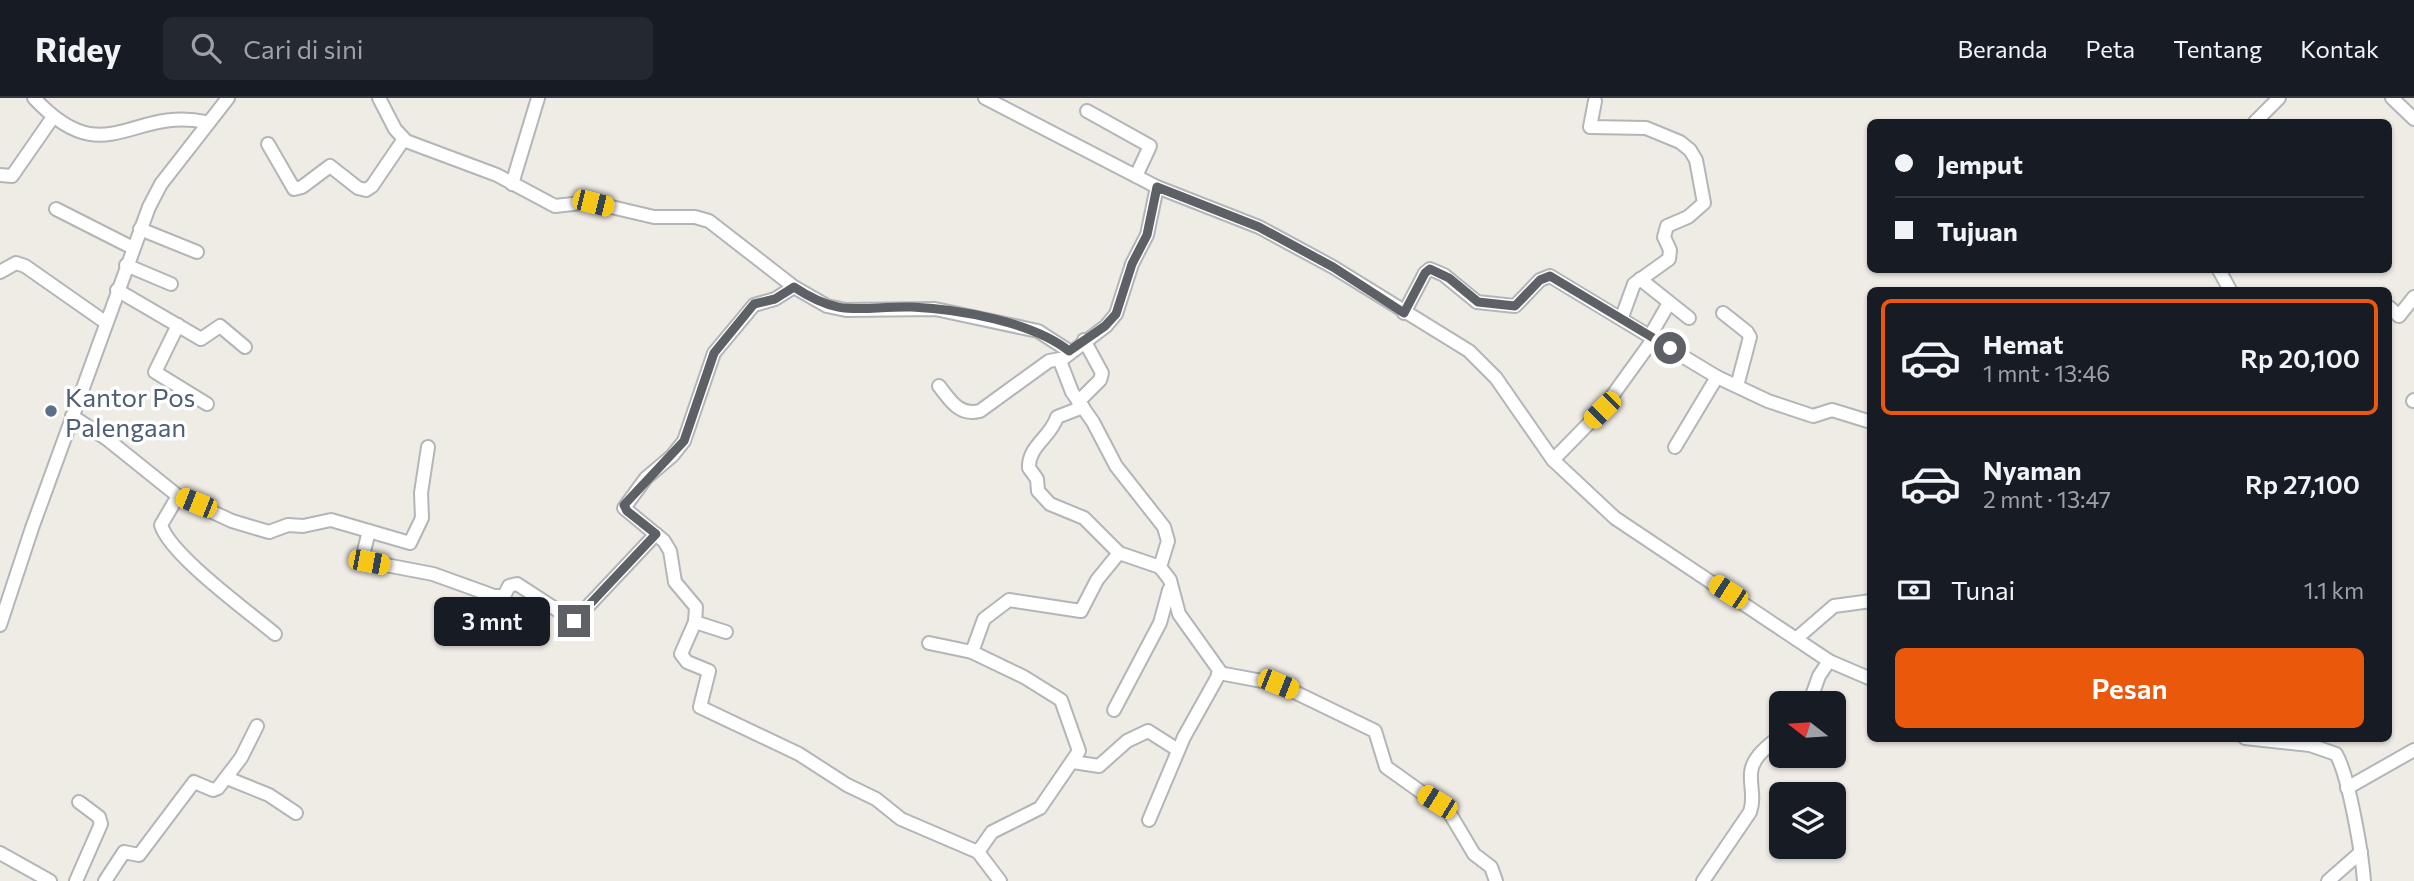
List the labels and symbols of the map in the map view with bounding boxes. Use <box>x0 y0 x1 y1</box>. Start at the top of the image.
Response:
car <box>571 188 616 218</box>
route start <box>1654 332 1686 364</box>
place label: Kantor Pos Palengaan <box>65 381 195 442</box>
car <box>1580 388 1625 432</box>
marker: Kantor Pos Palengaan <box>43 403 59 419</box>
car <box>173 485 220 521</box>
car <box>347 548 392 576</box>
car <box>1705 572 1752 612</box>
callout: 3 mnt <box>434 596 550 646</box>
route end <box>558 605 590 637</box>
car <box>1255 666 1302 702</box>
north arrow <box>1769 691 1846 768</box>
car <box>1414 782 1461 822</box>

